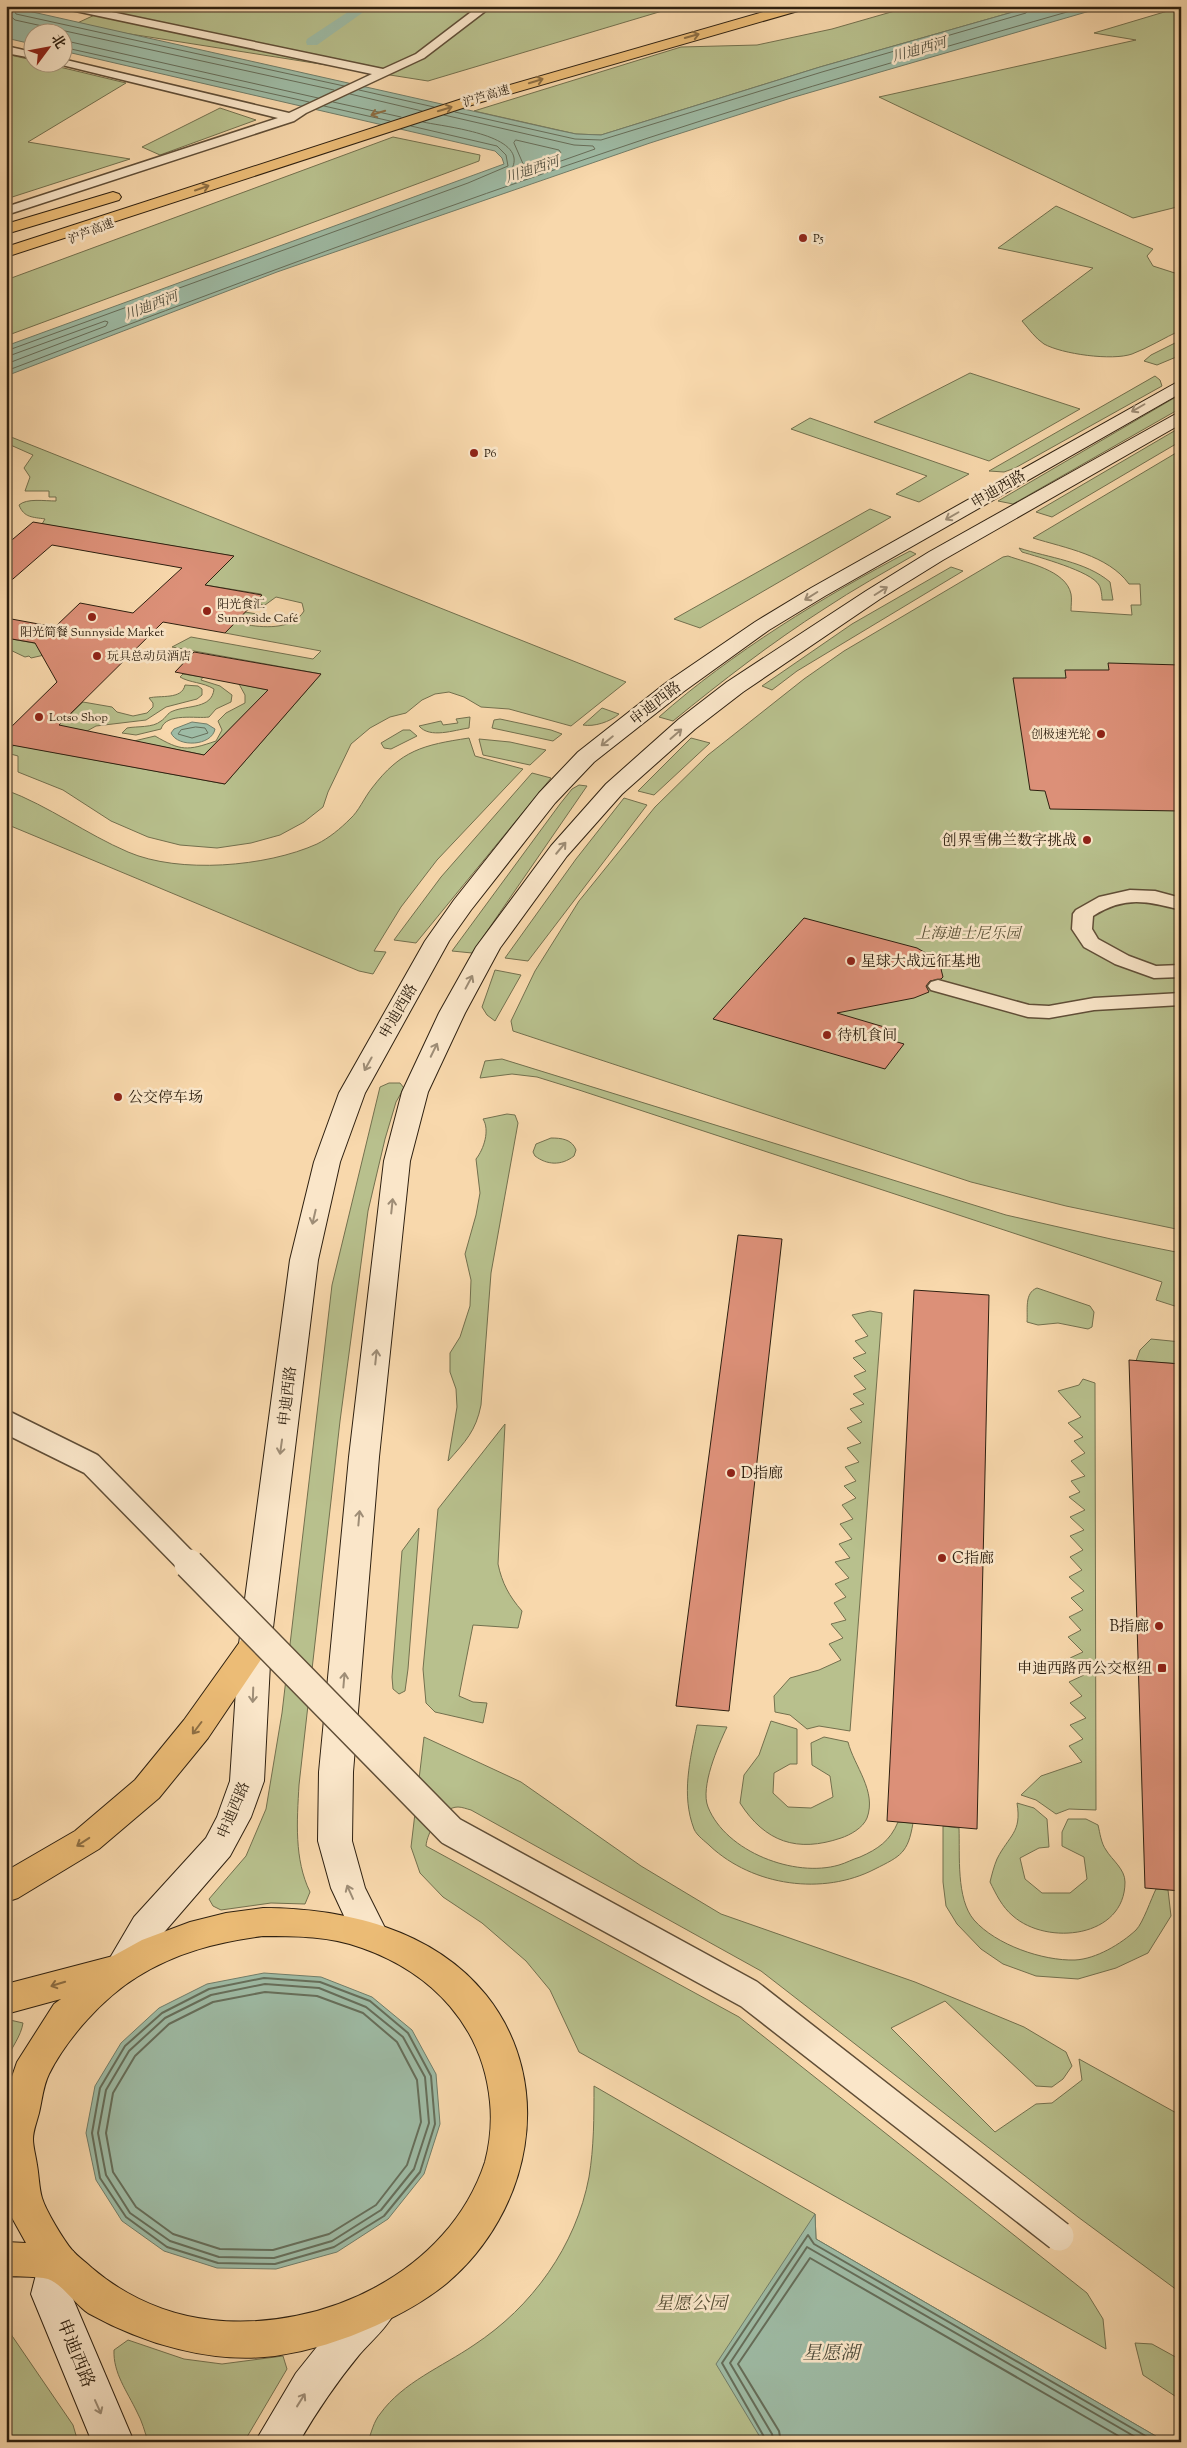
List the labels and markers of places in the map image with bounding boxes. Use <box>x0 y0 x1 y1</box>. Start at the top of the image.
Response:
place label: P5 <box>813 230 824 248</box>
marker: P5 <box>797 232 809 244</box>
place label: P6 <box>484 445 497 463</box>
marker: P6 <box>468 447 480 459</box>
place label: 阳光食汇 Sunnyside Café <box>217 596 299 628</box>
marker: 阳光食汇 Sunnyside Café <box>201 605 213 617</box>
marker: 阳光简餐 Sunnyside Market <box>86 611 98 623</box>
place label: 阳光简餐 Sunnyside Market <box>20 624 164 642</box>
place label: 玩具总动员酒店 <box>107 648 191 666</box>
marker: 玩具总动员酒店 <box>91 650 103 662</box>
place label: Lotso Shop <box>49 709 108 727</box>
marker: Lotso Shop <box>33 711 45 723</box>
place label: 创极速光轮 <box>1031 726 1091 744</box>
marker: 创极速光轮 <box>1095 728 1107 740</box>
place label: 创界雪佛兰数字挑战 <box>942 831 1077 852</box>
marker: 创界雪佛兰数字挑战 <box>1081 834 1093 846</box>
place label: 星球大战远征基地 <box>861 952 981 973</box>
marker: 星球大战远征基地 <box>845 955 857 967</box>
place label: 待机食间 <box>837 1026 897 1047</box>
marker: 待机食间 <box>821 1029 833 1041</box>
place label: 公交停车场 <box>128 1088 203 1109</box>
marker: 公交停车场 <box>112 1091 124 1103</box>
place label: D指廊 <box>741 1464 783 1485</box>
marker: D指廊 <box>725 1467 737 1479</box>
place label: C指廊 <box>952 1549 994 1570</box>
marker: C指廊 <box>936 1552 948 1564</box>
place label: B指廊 <box>1110 1617 1149 1638</box>
marker: B指廊 <box>1153 1620 1165 1632</box>
place label: 申迪西路西公交枢纽 <box>1017 1659 1152 1680</box>
marker: 申迪西路西公交枢纽 <box>1156 1662 1168 1674</box>

